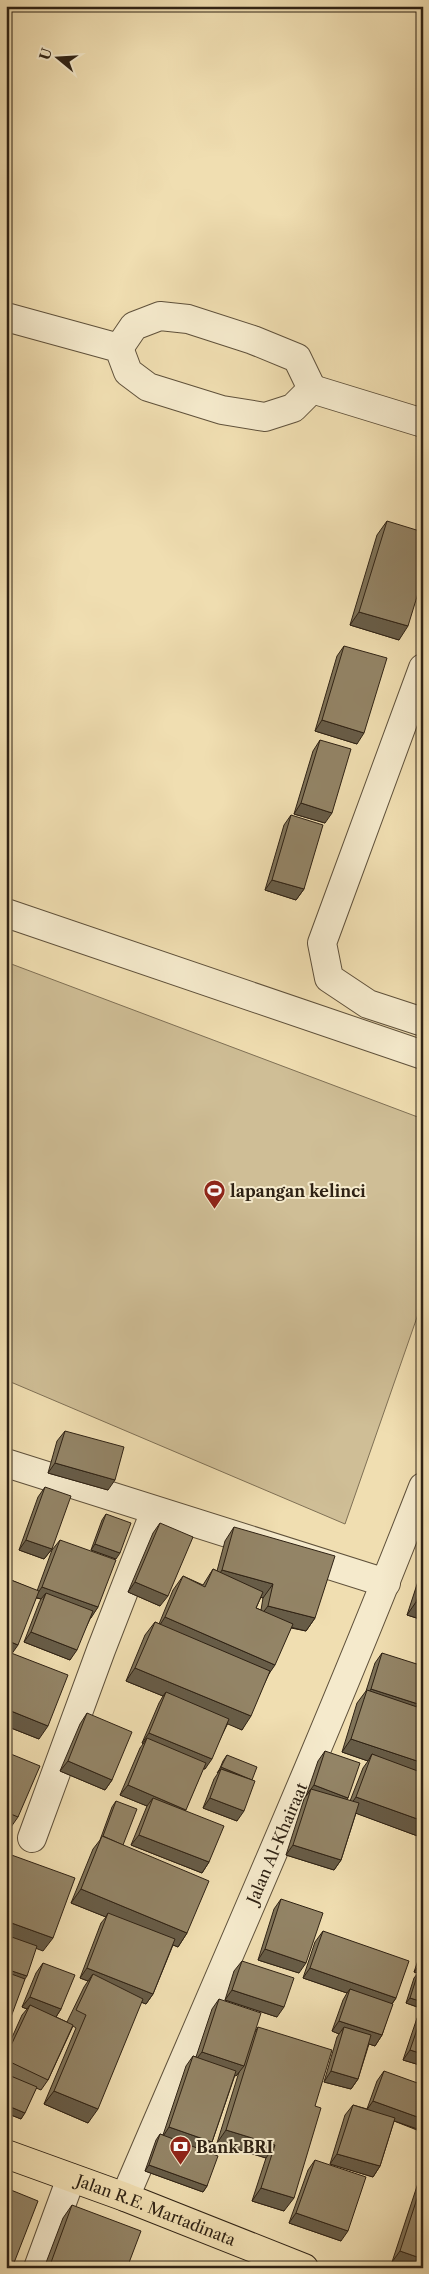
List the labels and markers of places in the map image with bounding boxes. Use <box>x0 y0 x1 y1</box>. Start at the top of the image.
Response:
sports icon: lapangan kelinci <box>202 1179 226 1210</box>
place label: lapangan kelinci <box>230 1181 366 1201</box>
bank icon: Bank BRI <box>168 2135 192 2166</box>
place label: Bank BRI <box>196 2137 274 2157</box>

